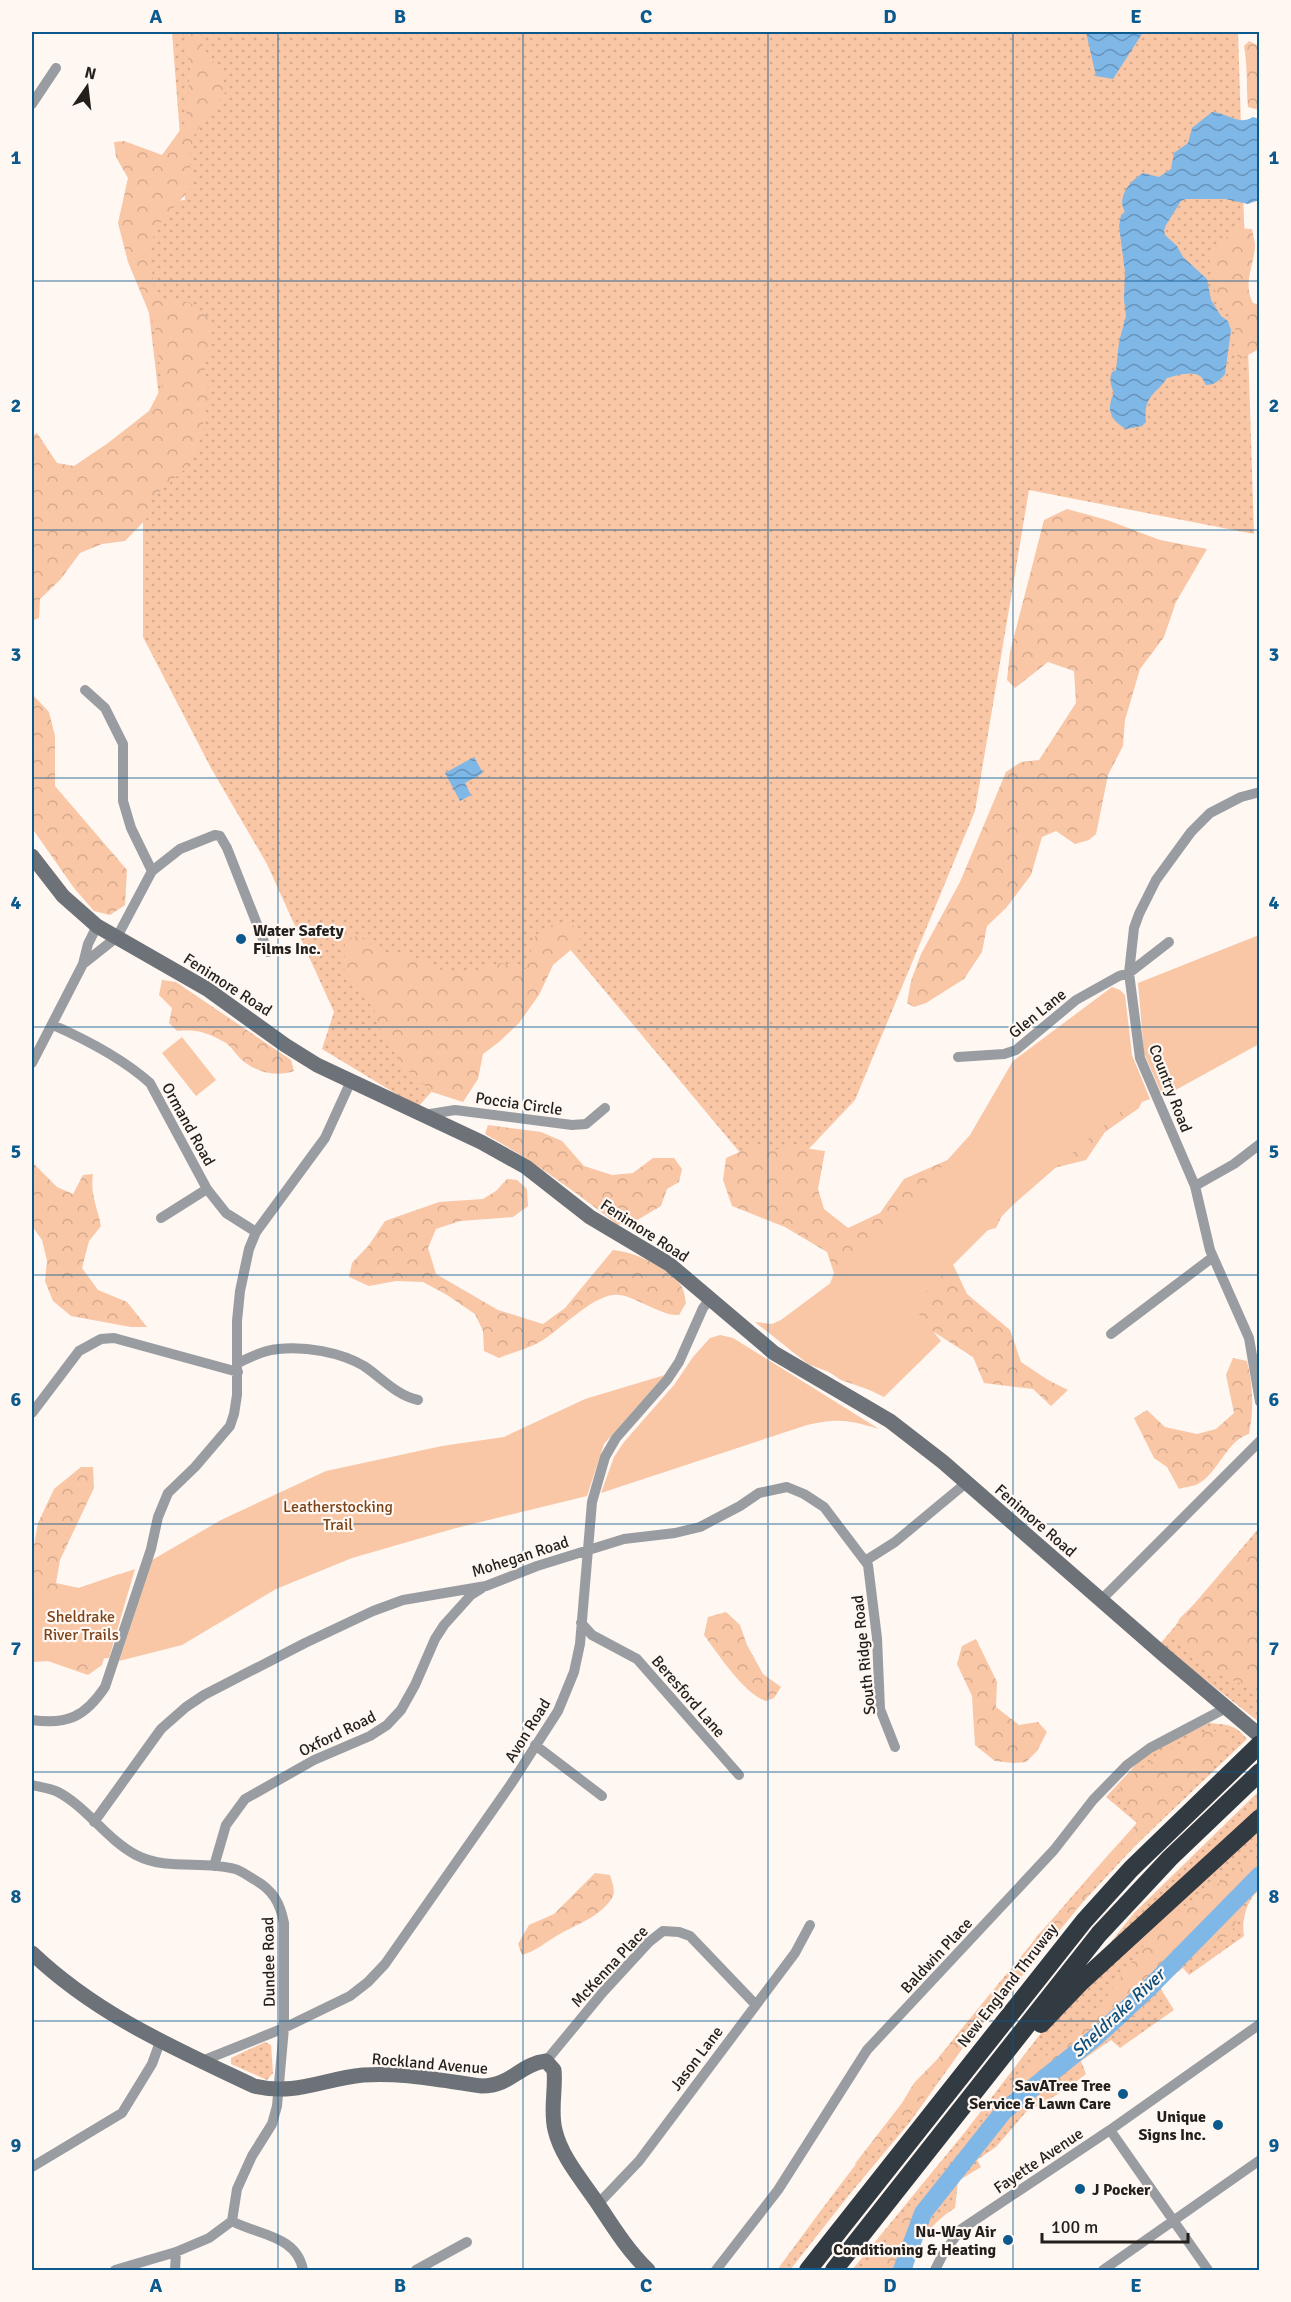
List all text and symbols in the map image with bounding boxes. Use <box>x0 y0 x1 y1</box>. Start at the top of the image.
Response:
text: A <box>150 4 163 29</box>
text: B <box>394 4 406 29</box>
text: C <box>640 4 652 29</box>
text: D <box>883 4 897 29</box>
text: E <box>1130 4 1142 29</box>
north arrow <box>57 57 117 117</box>
text: N <box>83 62 98 84</box>
text: 1 <box>11 145 22 170</box>
text: 1 <box>1269 145 1280 170</box>
text: 2 <box>11 393 21 418</box>
text: 2 <box>1269 393 1279 418</box>
text: 3 <box>11 642 21 667</box>
text: 3 <box>1269 642 1279 667</box>
text: 4 <box>11 890 22 915</box>
text: 4 <box>1269 890 1280 915</box>
place label: Water Safety Films Inc. <box>253 921 344 959</box>
marker: Water Safety Films Inc. <box>234 932 248 946</box>
street label: Fenimore Road <box>179 949 275 1021</box>
street label: Glen Lane <box>1005 985 1070 1043</box>
street label: Country Road <box>1144 1042 1196 1135</box>
street label: Ormand Road <box>157 1079 219 1170</box>
street label: Poccia Circle <box>474 1088 564 1120</box>
text: 5 <box>11 1139 21 1164</box>
text: 5 <box>1269 1139 1279 1164</box>
street label: Fenimore Road <box>596 1195 692 1267</box>
text: 6 <box>11 1387 22 1412</box>
text: 6 <box>1269 1387 1280 1412</box>
street label: Fenimore Road <box>991 1480 1080 1562</box>
park label: Leatherstocking Trail <box>283 1497 393 1535</box>
street label: Mohegan Road <box>469 1532 571 1582</box>
street label: South Ridge Road <box>848 1594 880 1716</box>
park label: Sheldrake River Trails <box>43 1607 119 1645</box>
text: 7 <box>11 1636 22 1661</box>
text: 7 <box>1269 1636 1280 1661</box>
street label: Beresford Lane <box>647 1651 729 1742</box>
street label: Avon Road <box>500 1695 555 1766</box>
street label: Oxford Road <box>296 1707 379 1761</box>
text: 8 <box>11 1884 22 1909</box>
text: 8 <box>1269 1884 1280 1909</box>
street label: Baldwin Place <box>897 1914 977 1998</box>
street label: Dundee Road <box>258 1917 280 2007</box>
street label: New England Thruway <box>953 1919 1063 2051</box>
street label: McKenna Place <box>567 1922 653 2012</box>
water label: Sheldrake River <box>1067 1962 1171 2062</box>
street label: Jason Lane <box>666 2022 727 2095</box>
street label: Rockland Avenue <box>371 2049 489 2079</box>
place label: SavATree Tree Service & Lawn Care <box>969 2076 1111 2114</box>
marker: SavATree Tree Service & Lawn Care <box>1116 2087 1130 2101</box>
place label: Unique Signs Inc. <box>1138 2107 1206 2145</box>
marker: Unique Signs Inc. <box>1211 2118 1225 2132</box>
street label: Fayette Avenue <box>990 2124 1087 2198</box>
text: 9 <box>11 2133 22 2158</box>
text: 9 <box>1269 2133 1280 2158</box>
place label: J Pocker <box>1092 2180 1151 2200</box>
marker: J Pocker <box>1073 2182 1087 2196</box>
scale bar <box>1042 2206 1188 2244</box>
text: 100 m <box>1051 2216 1098 2238</box>
place label: Nu-Way Air Conditioning & Heating <box>833 2222 997 2260</box>
marker: Nu-Way Air Conditioning & Heating <box>1001 2233 1015 2247</box>
text: A <box>150 2273 163 2298</box>
text: B <box>394 2273 406 2298</box>
text: C <box>640 2273 652 2298</box>
text: D <box>883 2273 897 2298</box>
text: E <box>1130 2273 1142 2298</box>

